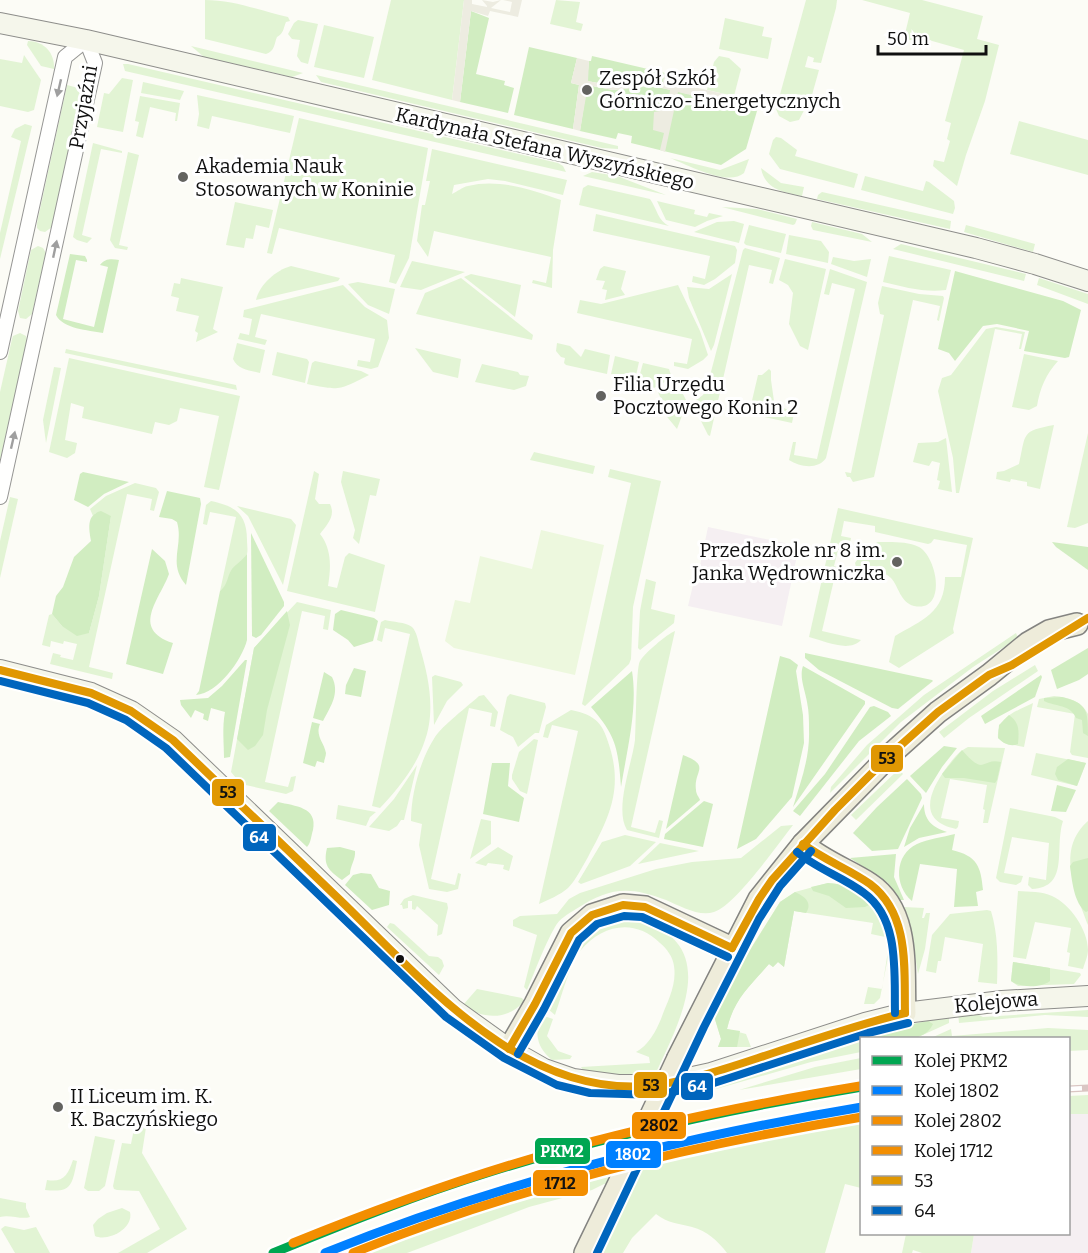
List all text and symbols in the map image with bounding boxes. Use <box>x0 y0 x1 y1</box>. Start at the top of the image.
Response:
scale bar <box>878 18 986 56</box>
text: 50 m <box>887 28 929 50</box>
street label: Przyjaźni <box>64 63 103 151</box>
place label: Zespół Szkół Górniczo-Energetycznych <box>599 66 841 113</box>
one-way arrow <box>53 79 63 97</box>
marker: Zespół Szkół Górniczo-Energetycznych <box>580 83 594 97</box>
street label: Kardynała Stefana Wyszyńskiego <box>393 102 697 194</box>
place label: Akademia Nauk Stosowanych w Koninie <box>195 154 414 201</box>
marker: Akademia Nauk Stosowanych w Koninie <box>176 170 190 184</box>
one-way arrow <box>51 240 60 259</box>
place label: Filia Urzędu Pocztowego Konin 2 <box>613 372 798 419</box>
marker: Filia Urzędu Pocztowego Konin 2 <box>594 389 608 403</box>
one-way arrow <box>9 430 18 449</box>
place label: Przedszkole nr 8 im. Janka Wędrowniczka <box>691 538 885 585</box>
marker: Przedszkole nr 8 im. Janka Wędrowniczka <box>890 555 904 569</box>
line badge: 53 <box>870 744 904 773</box>
text: 53 <box>878 749 896 768</box>
line badge: 53 <box>211 778 245 807</box>
text: 53 <box>219 783 237 802</box>
line badge: 64 <box>242 823 277 852</box>
text: 64 <box>249 828 269 847</box>
unlabelled marker <box>394 953 406 965</box>
street label: Kolejowa <box>953 986 1039 1019</box>
legend <box>860 1037 1070 1235</box>
text: Kolej PKM2 <box>914 1050 1008 1072</box>
line badge: 53 <box>633 1071 668 1099</box>
line badge: 64 <box>680 1072 714 1101</box>
text: 53 <box>642 1076 660 1095</box>
text: 64 <box>687 1077 707 1096</box>
text: Kolej 1802 <box>914 1080 999 1102</box>
place label: II Liceum im. K. K. Baczyńskiego <box>70 1084 218 1131</box>
marker: II Liceum im. K. K. Baczyńskiego <box>51 1100 65 1114</box>
text: Kolej 2802 <box>914 1110 1001 1132</box>
line badge: 2802 <box>631 1111 687 1140</box>
text: 2802 <box>640 1116 678 1135</box>
line badge: PKM2 <box>534 1137 591 1165</box>
line badge: 1802 <box>605 1140 662 1169</box>
text: Kolej 1712 <box>914 1140 993 1162</box>
text: PKM2 <box>540 1142 584 1161</box>
text: 1802 <box>615 1145 651 1164</box>
line badge: 1712 <box>532 1169 589 1197</box>
text: 53 <box>914 1170 933 1192</box>
text: 1712 <box>544 1174 576 1193</box>
text: 64 <box>914 1200 936 1222</box>

